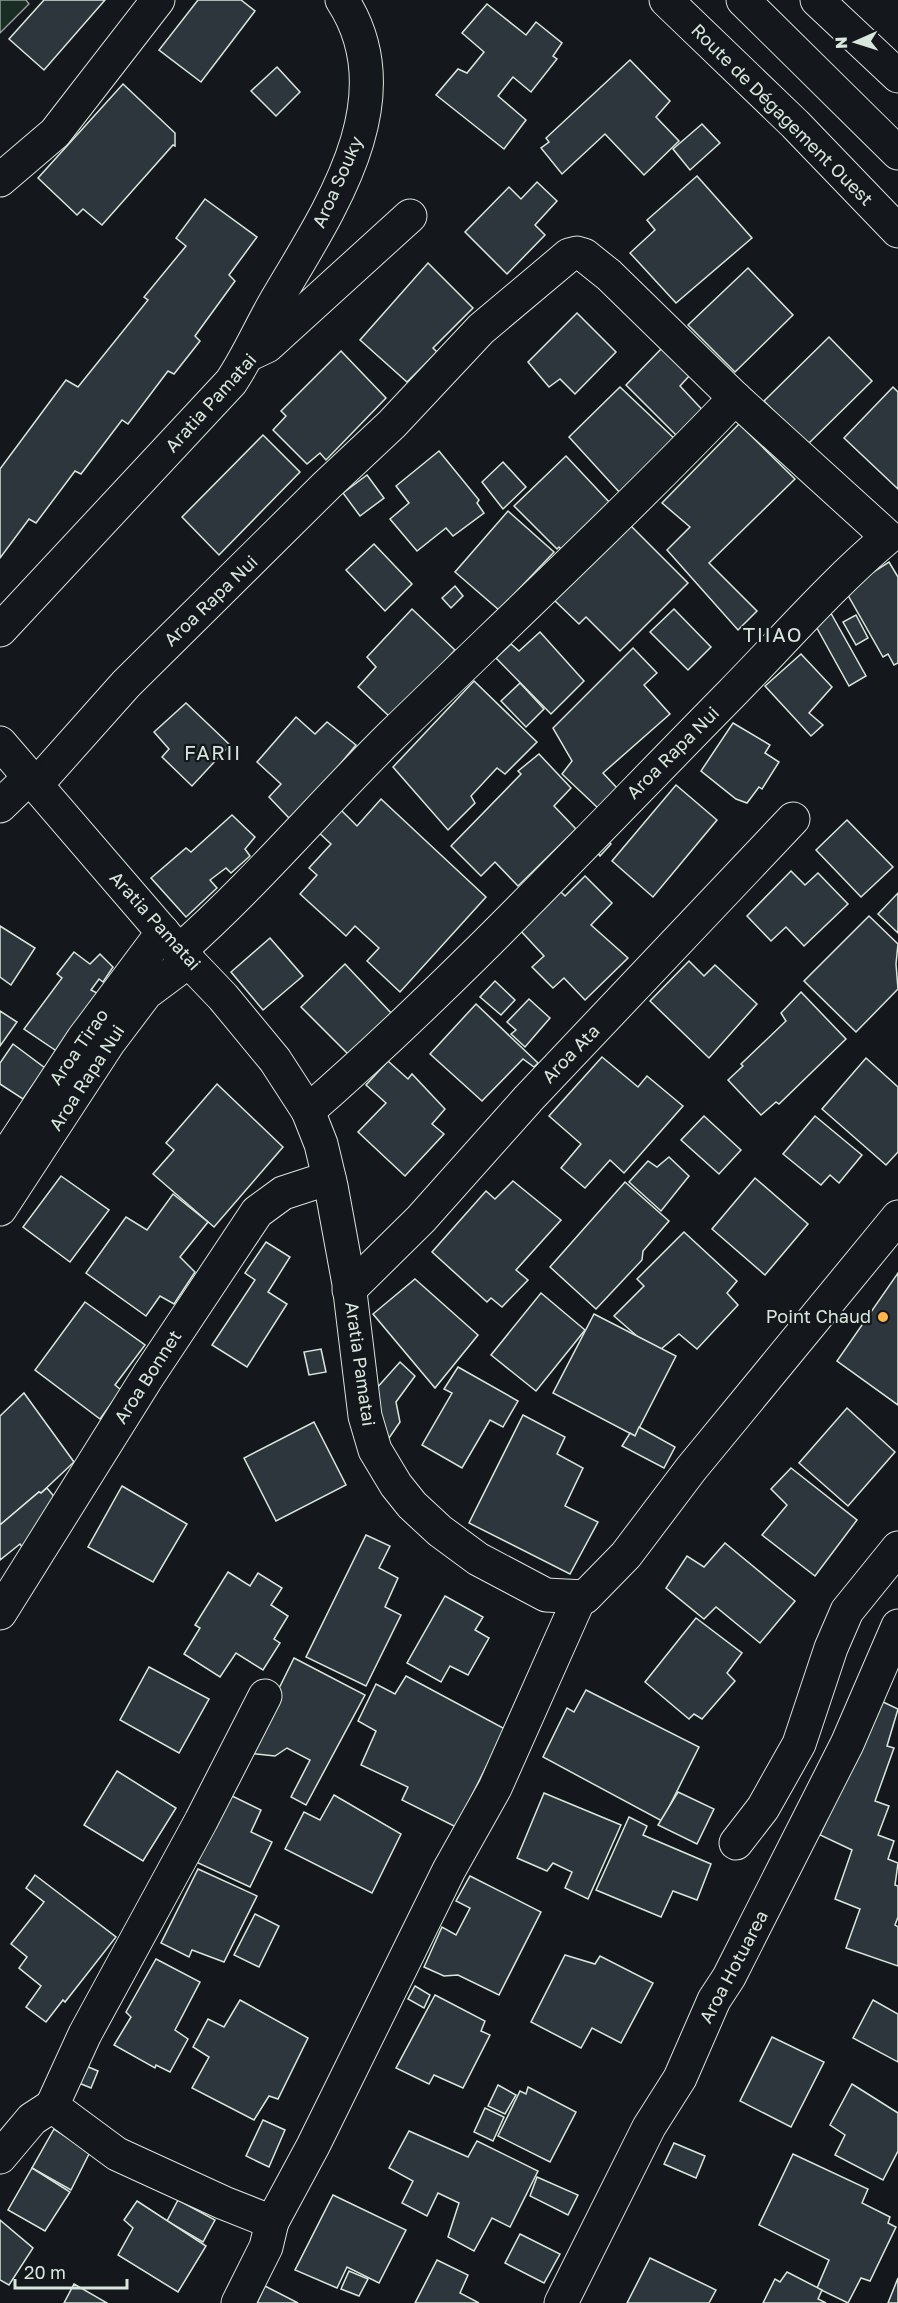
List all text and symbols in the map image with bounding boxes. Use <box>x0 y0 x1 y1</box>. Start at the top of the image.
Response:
north arrow <box>826 12 886 72</box>
street label: Route de Dégagement Ouest <box>687 19 878 210</box>
text: N <box>831 36 851 49</box>
street label: Aroa Souky <box>307 132 367 231</box>
street label: Aratia Pamatai <box>160 348 260 456</box>
street label: Aroa Rapa Nui <box>159 550 262 650</box>
district label: TIIAO <box>743 622 803 646</box>
street label: Aroa Rapa Nui <box>621 701 723 803</box>
district label: FARII <box>184 740 242 764</box>
street label: Aratia Pamatai <box>106 866 206 974</box>
street label: Aroa Tirao <box>44 1004 112 1089</box>
street label: Aroa Ata <box>537 1019 604 1087</box>
street label: Aroa Rapa Nui <box>44 1020 129 1134</box>
street label: Aratia Pamatai <box>341 1300 381 1428</box>
place label: Point Chaud <box>766 1305 871 1327</box>
marker: Point Chaud <box>876 1310 890 1324</box>
street label: Aroa Bonnet <box>109 1326 186 1427</box>
street label: Aroa Hotuarea <box>694 1906 772 2027</box>
scale bar <box>15 2252 128 2290</box>
text: 20 m <box>24 2261 66 2283</box>

